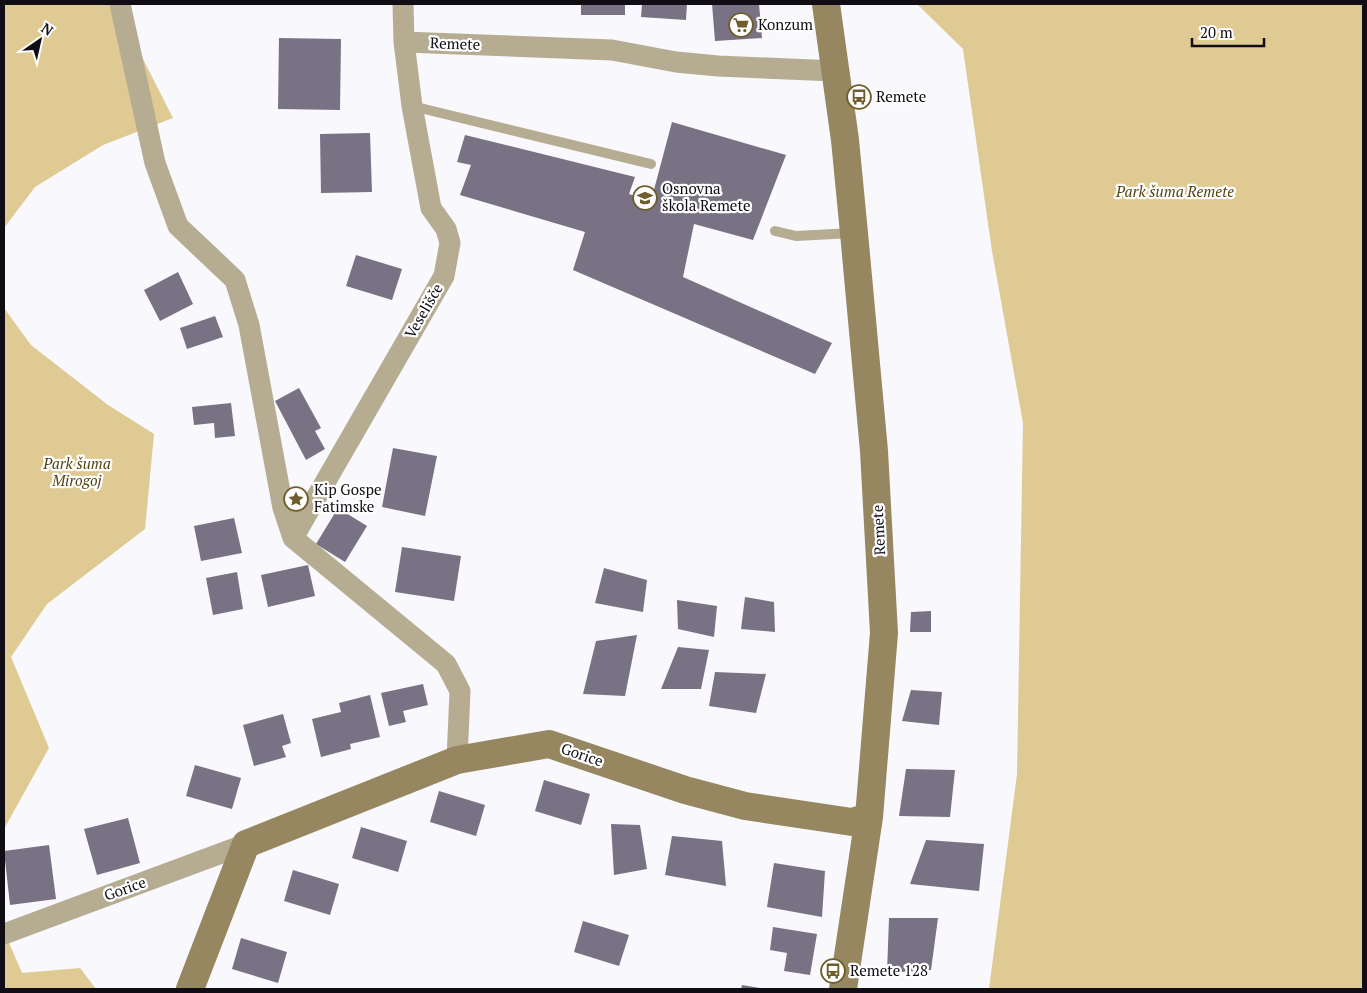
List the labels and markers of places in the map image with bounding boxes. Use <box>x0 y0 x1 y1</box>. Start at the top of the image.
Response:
supermarket icon: Konzum <box>728 12 754 38</box>
place label: Konzum <box>758 14 813 34</box>
bus stop icon: Remete <box>846 84 872 110</box>
place label: Remete <box>876 86 926 106</box>
place label: Osnovna škola Remete <box>662 178 751 215</box>
school or university icon: Osnovna škola Remete <box>632 185 658 211</box>
place label: Kip Gospe Fatimske <box>314 479 382 516</box>
place icon: Kip Gospe Fatimske <box>283 486 309 512</box>
bus stop icon: Remete 128 <box>820 958 846 984</box>
place label: Remete 128 <box>850 960 928 980</box>

